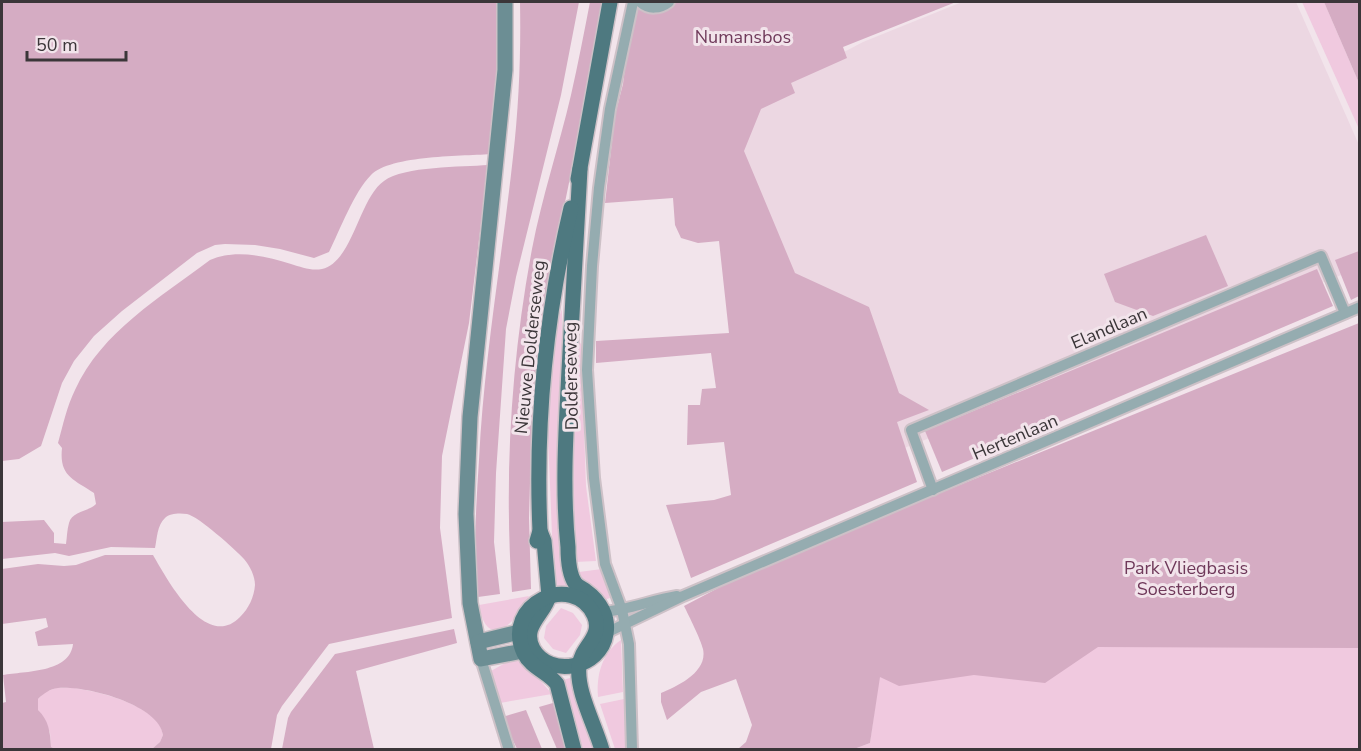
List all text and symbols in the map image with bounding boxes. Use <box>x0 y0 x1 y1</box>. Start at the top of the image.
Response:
scale bar <box>27 24 126 62</box>
park label: Numansbos <box>695 25 791 49</box>
text: 50 m <box>36 33 78 57</box>
street label: Nieuwe Dolderseweg <box>509 259 551 435</box>
street label: Elandlaan <box>1067 301 1151 355</box>
street label: Dolderseweg <box>558 322 584 430</box>
street label: Hertenlaan <box>969 408 1061 466</box>
park label: Park Vliegbasis Soesterberg <box>1124 556 1248 601</box>

